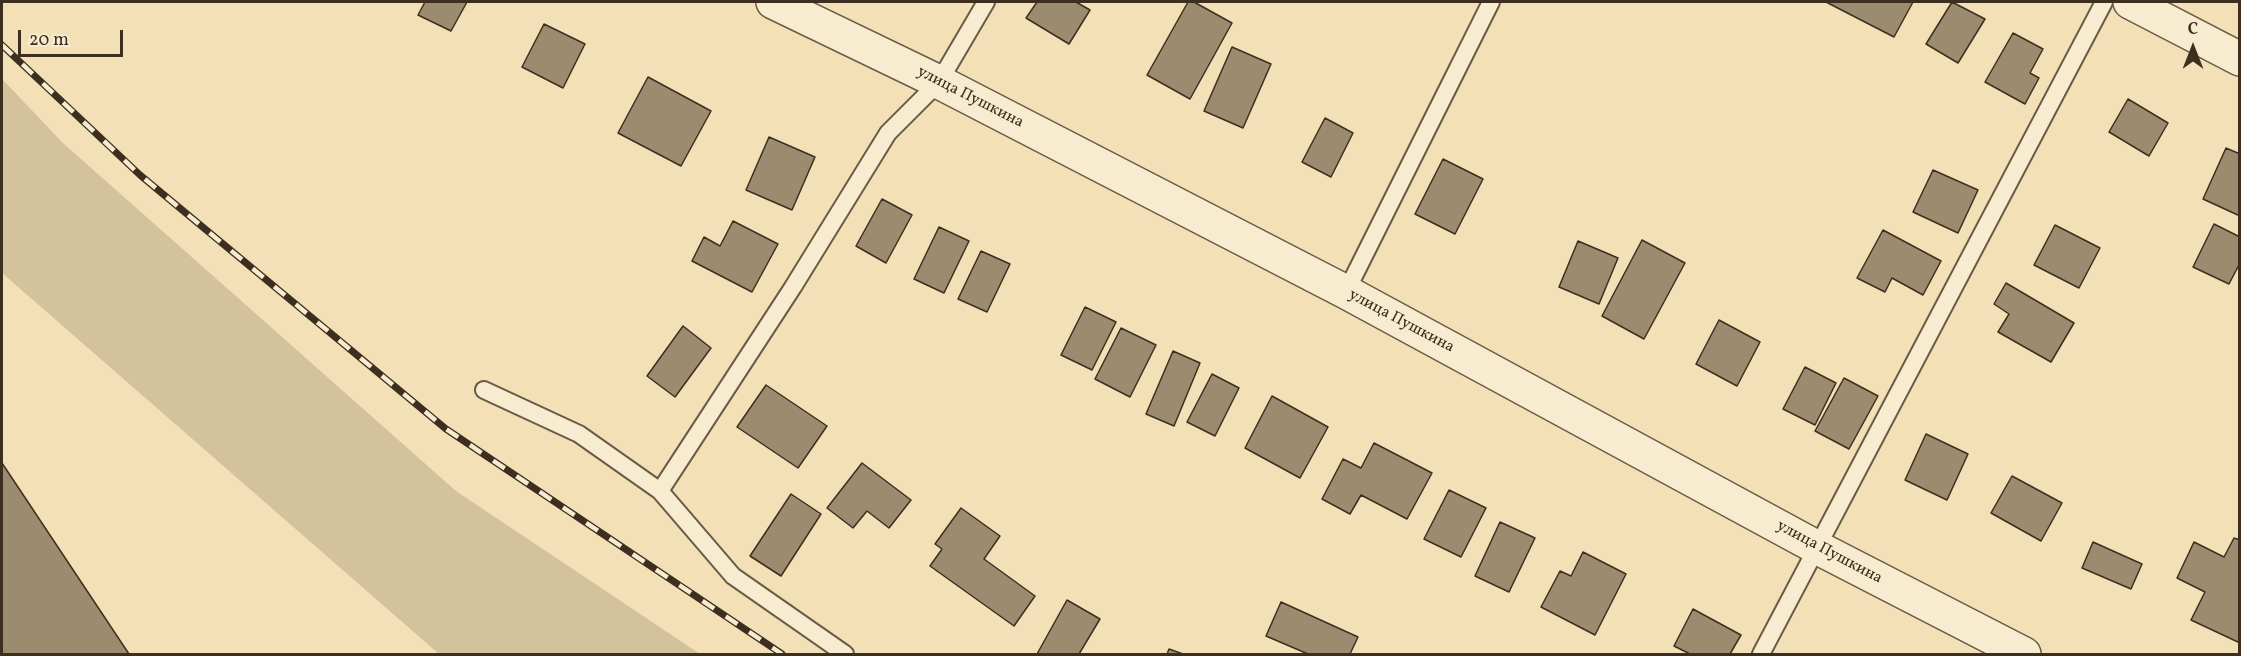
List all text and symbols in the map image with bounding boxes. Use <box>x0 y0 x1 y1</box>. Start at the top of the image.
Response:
scale bar <box>21 18 126 56</box>
north arrow <box>2163 18 2223 78</box>
text: С <box>2188 19 2198 41</box>
text: 20 m <box>29 28 69 53</box>
street label: улица Пушкина <box>913 63 1027 133</box>
street label: улица Пушкина <box>1345 286 1457 358</box>
street label: улица Пушкина <box>1773 517 1885 589</box>

